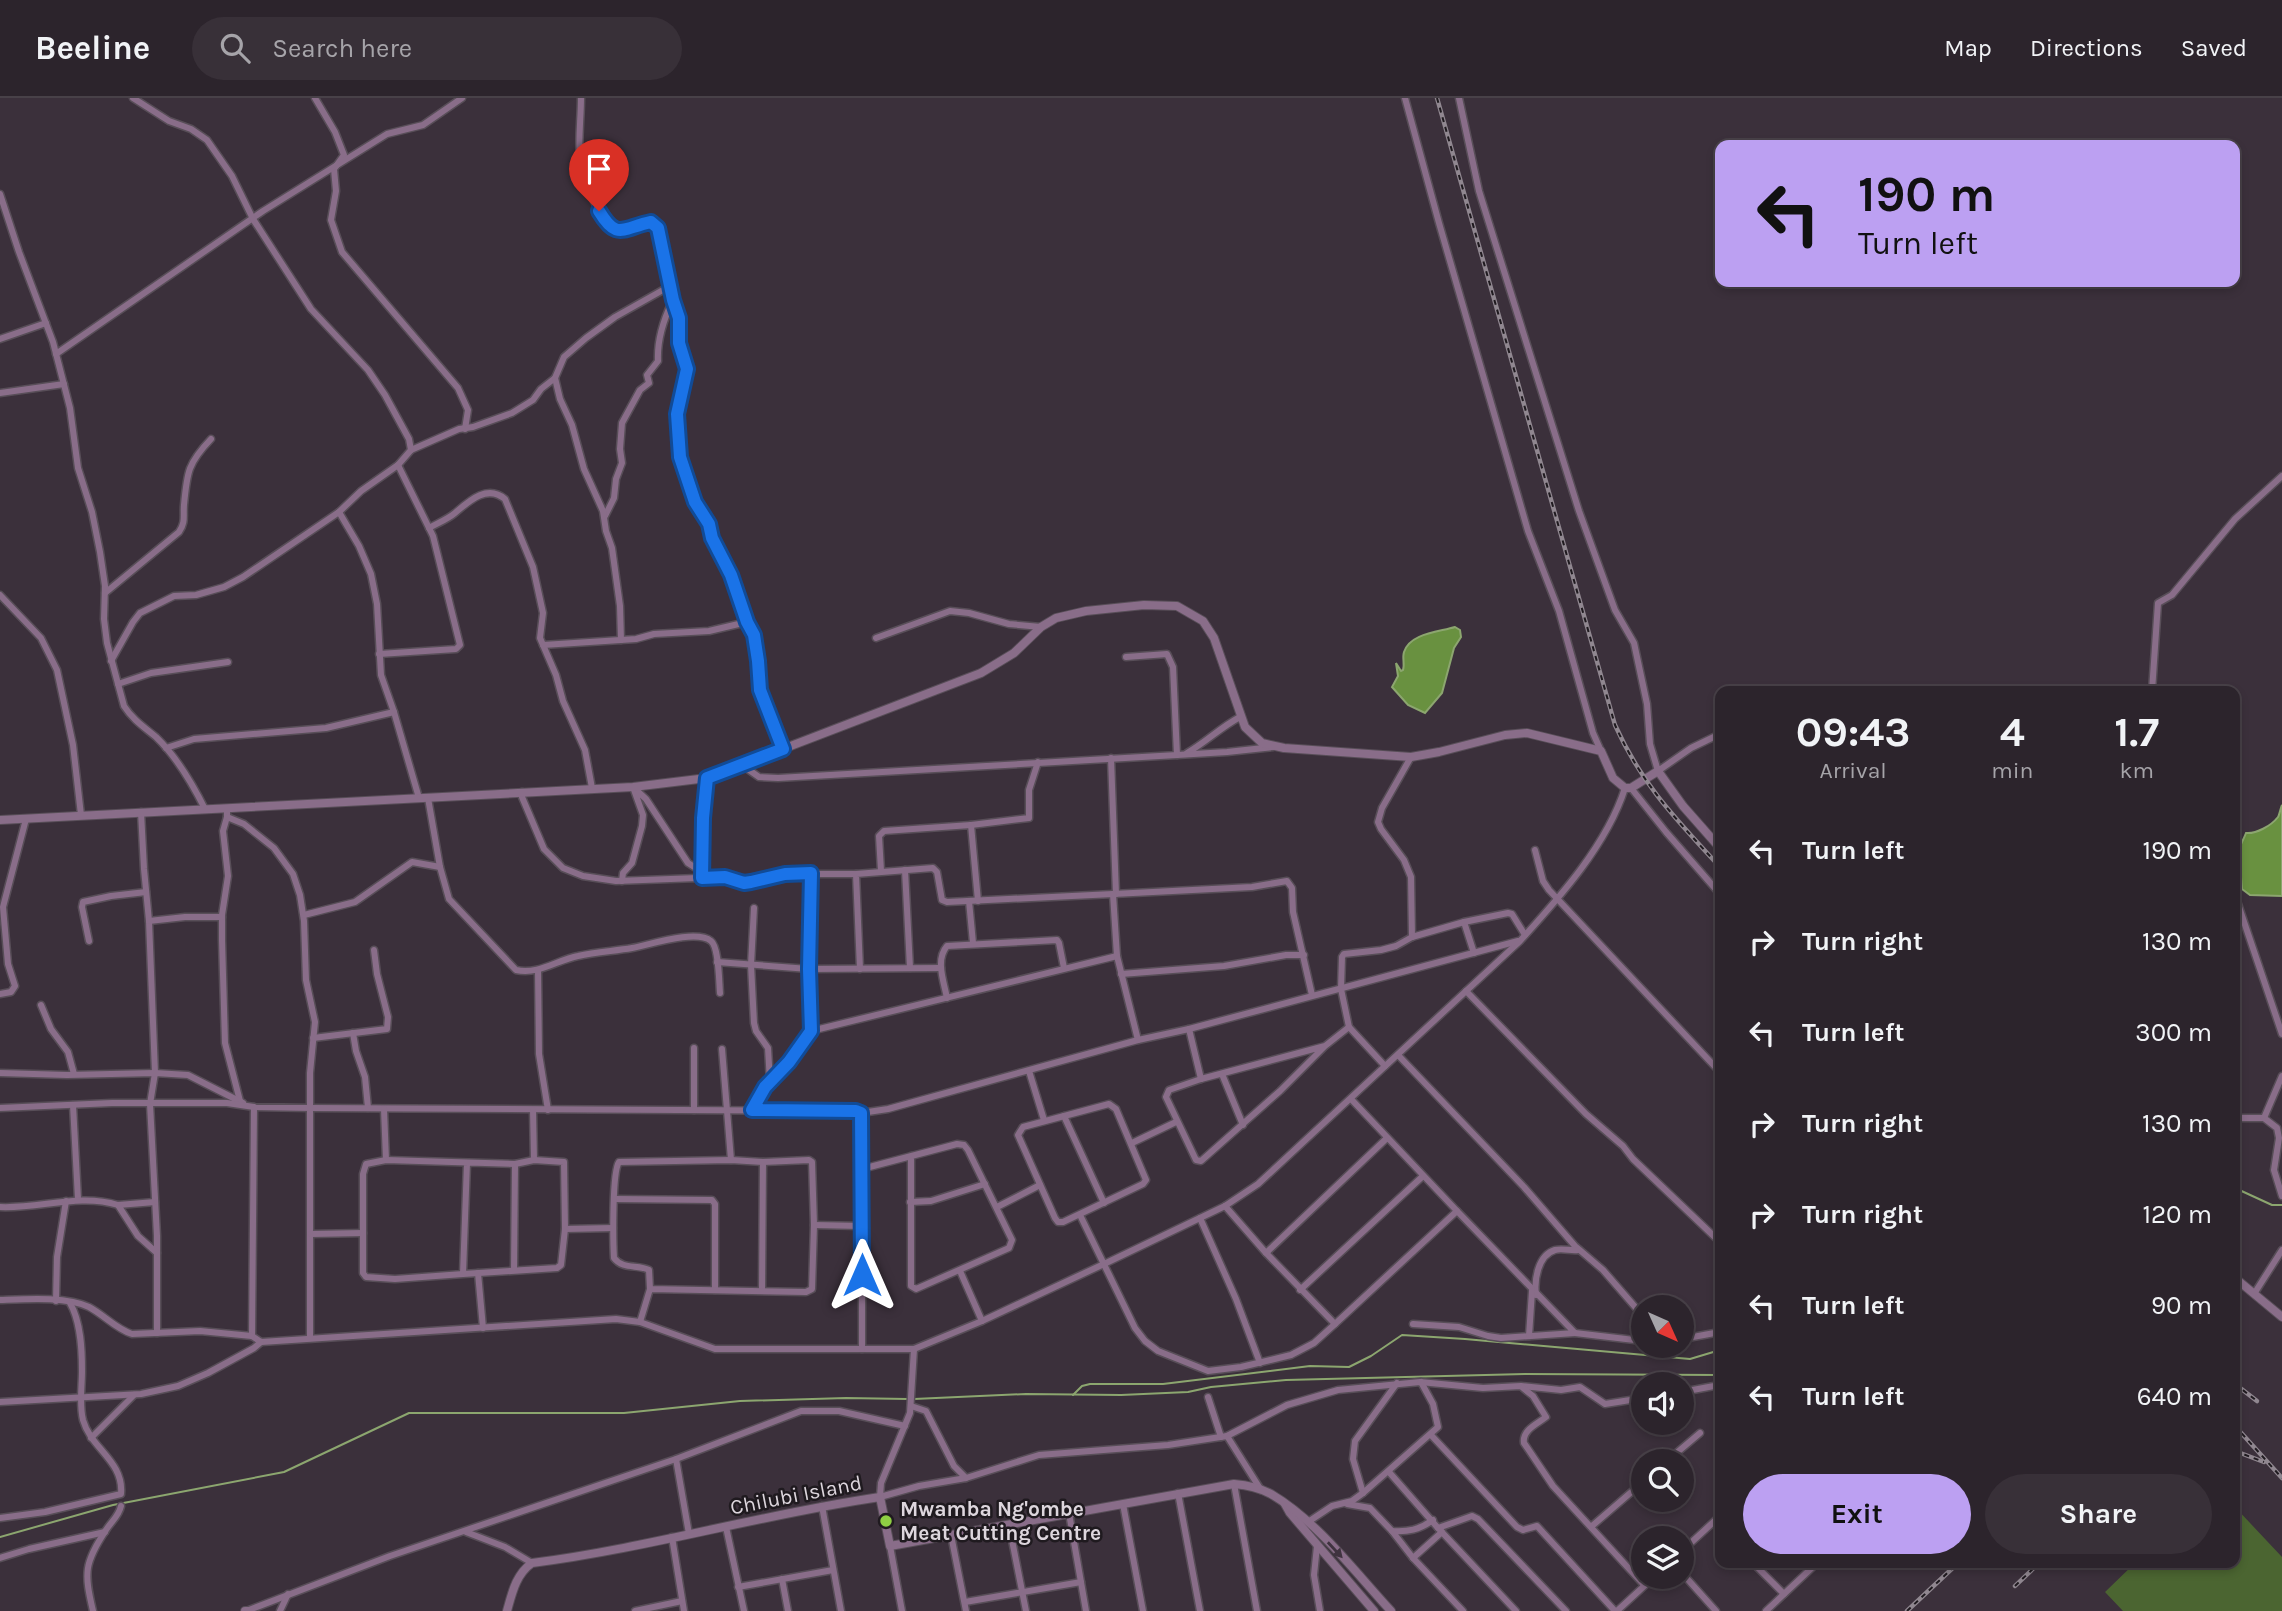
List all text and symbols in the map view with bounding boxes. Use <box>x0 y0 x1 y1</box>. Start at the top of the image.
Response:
search box <box>192 17 682 80</box>
text: Beeline <box>35 29 150 67</box>
icon: search <box>216 29 254 67</box>
text: Search here <box>272 33 412 64</box>
text: Map <box>1944 34 1992 62</box>
text: Directions <box>2030 34 2143 62</box>
text: Saved <box>2181 34 2247 62</box>
pin <box>569 139 629 211</box>
icon: arrive <box>580 150 618 188</box>
text: 190 m <box>1858 166 1995 223</box>
icon: left <box>1743 168 1834 259</box>
text: Turn left <box>1858 225 1978 262</box>
text: 09:43 <box>1796 707 1910 757</box>
text: 4 <box>2000 707 2025 757</box>
text: 1.7 <box>2114 707 2159 757</box>
text: Arrival <box>1819 757 1887 784</box>
text: min <box>1991 757 2033 784</box>
text: km <box>2119 757 2154 784</box>
icon: left <box>1743 832 1781 870</box>
text: Turn left <box>1802 835 1904 866</box>
text: 190 m <box>2142 835 2212 866</box>
icon: right <box>1743 923 1781 961</box>
text: Turn right <box>1802 926 1923 957</box>
text: 130 m <box>2142 926 2212 957</box>
icon: left <box>1743 1014 1781 1052</box>
text: Turn left <box>1802 1017 1904 1048</box>
text: 300 m <box>2135 1017 2212 1048</box>
icon: right <box>1743 1105 1781 1143</box>
text: Turn right <box>1802 1108 1923 1139</box>
text: 130 m <box>2142 1108 2212 1139</box>
icon: right <box>1743 1196 1781 1234</box>
text: Turn right <box>1802 1199 1923 1230</box>
text: 120 m <box>2142 1199 2212 1230</box>
position arrow <box>825 1238 899 1312</box>
icon: left <box>1743 1287 1781 1325</box>
text: Turn left <box>1802 1290 1904 1321</box>
text: 90 m <box>2151 1290 2212 1321</box>
north arrow <box>1631 1295 1694 1358</box>
map controls <box>1631 1295 1694 1589</box>
button: sound <box>1631 1372 1694 1435</box>
icon: left <box>1743 1378 1781 1416</box>
text: Turn left <box>1802 1381 1904 1412</box>
text: 640 m <box>2137 1381 2212 1412</box>
button: search <box>1631 1449 1694 1512</box>
street label: Chilubi Island <box>728 1470 864 1520</box>
button: Exit <box>1743 1474 1971 1554</box>
button: Share <box>1985 1474 2212 1554</box>
place label: Mwamba Ng'ombe Meat Cutting Centre <box>900 1497 1101 1545</box>
marker: Mwamba Ng'ombe Meat Cutting Centre <box>878 1513 894 1529</box>
button: layers <box>1631 1526 1694 1589</box>
one-way arrow <box>1326 1541 1342 1558</box>

